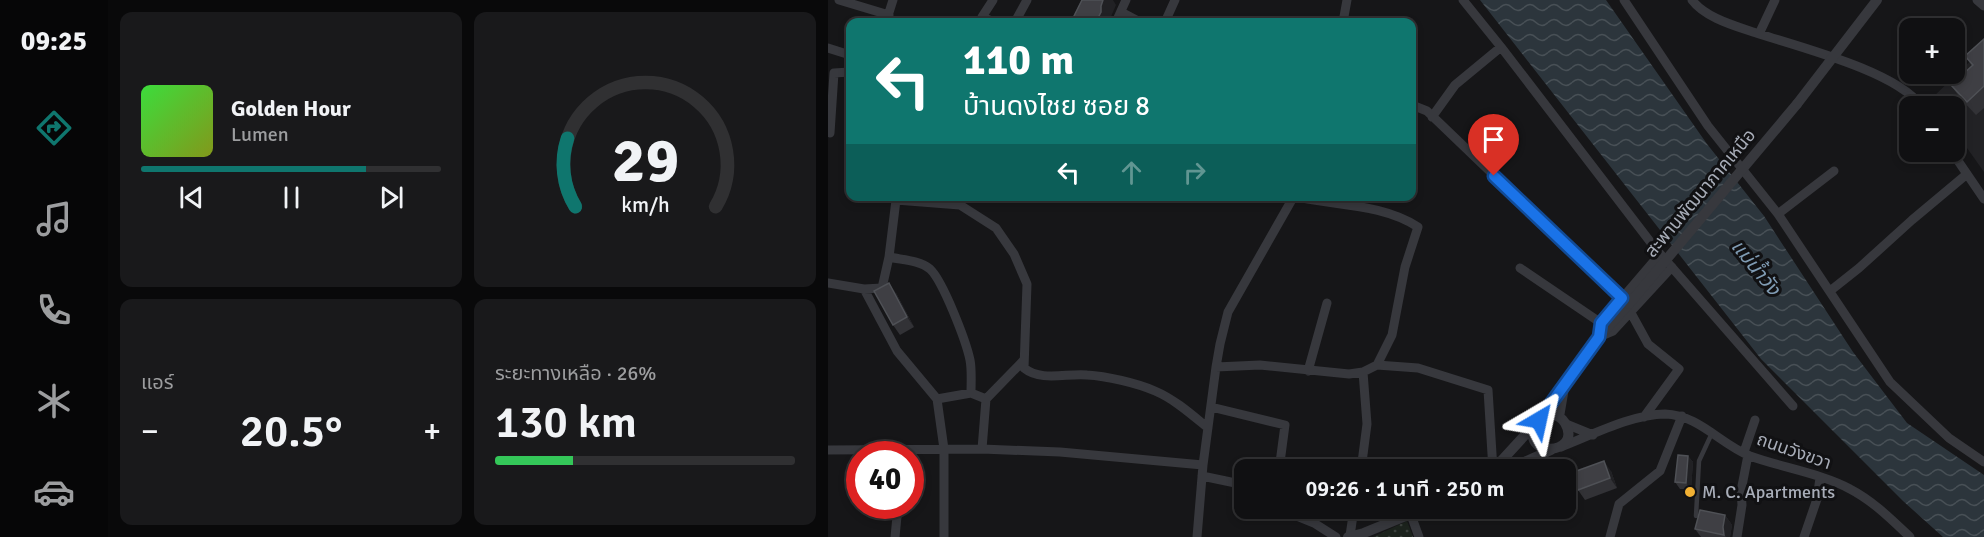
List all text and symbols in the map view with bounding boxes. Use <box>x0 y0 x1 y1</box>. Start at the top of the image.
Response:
map controls <box>1899 18 1965 162</box>
button: + <box>1899 18 1965 84</box>
text: 09:25 <box>21 25 87 58</box>
text: 110 m <box>963 35 1074 86</box>
icon: left <box>864 42 942 120</box>
text: บ้านดงไชย ซอย 8 <box>963 90 1150 123</box>
text: Golden Hour <box>231 95 351 122</box>
button: − <box>1899 96 1965 162</box>
icon: directions <box>33 107 75 149</box>
pin <box>1468 114 1519 176</box>
text: Lumen <box>231 122 289 147</box>
text: 29 <box>611 122 679 199</box>
icon: arrive <box>1477 123 1510 156</box>
street label: สะพานพัฒนาภาคเหนือ <box>1640 124 1760 262</box>
icon: left <box>1052 156 1085 189</box>
icon: ahead <box>1115 156 1148 189</box>
icon: right <box>1178 156 1211 189</box>
icon: previous <box>175 181 208 214</box>
icon: pause <box>275 181 308 214</box>
icon: next <box>375 181 408 214</box>
text: km/h <box>621 192 669 218</box>
icon: music <box>33 198 75 240</box>
water label: แม่น้ำวัง <box>1726 233 1788 301</box>
icon: phone <box>33 289 75 331</box>
text: ระยะทางเหลือ · 26% <box>495 361 656 386</box>
text: แอร์ <box>141 370 173 395</box>
icon: climate <box>33 380 75 422</box>
position arrow <box>1507 388 1571 452</box>
text: 130 km <box>495 395 637 450</box>
text: 20.5° <box>240 404 342 459</box>
text: − <box>141 411 159 452</box>
text: + <box>423 411 441 452</box>
street label: ถนนวังขวา <box>1754 428 1834 474</box>
speed limit sign: 40 <box>846 441 924 519</box>
icon: car <box>33 471 75 513</box>
text: 09:26 · 1 นาที · 250 m <box>1305 475 1505 502</box>
place label: M. C. Apartments <box>1702 481 1835 503</box>
marker: M. C. Apartments <box>1683 485 1697 499</box>

